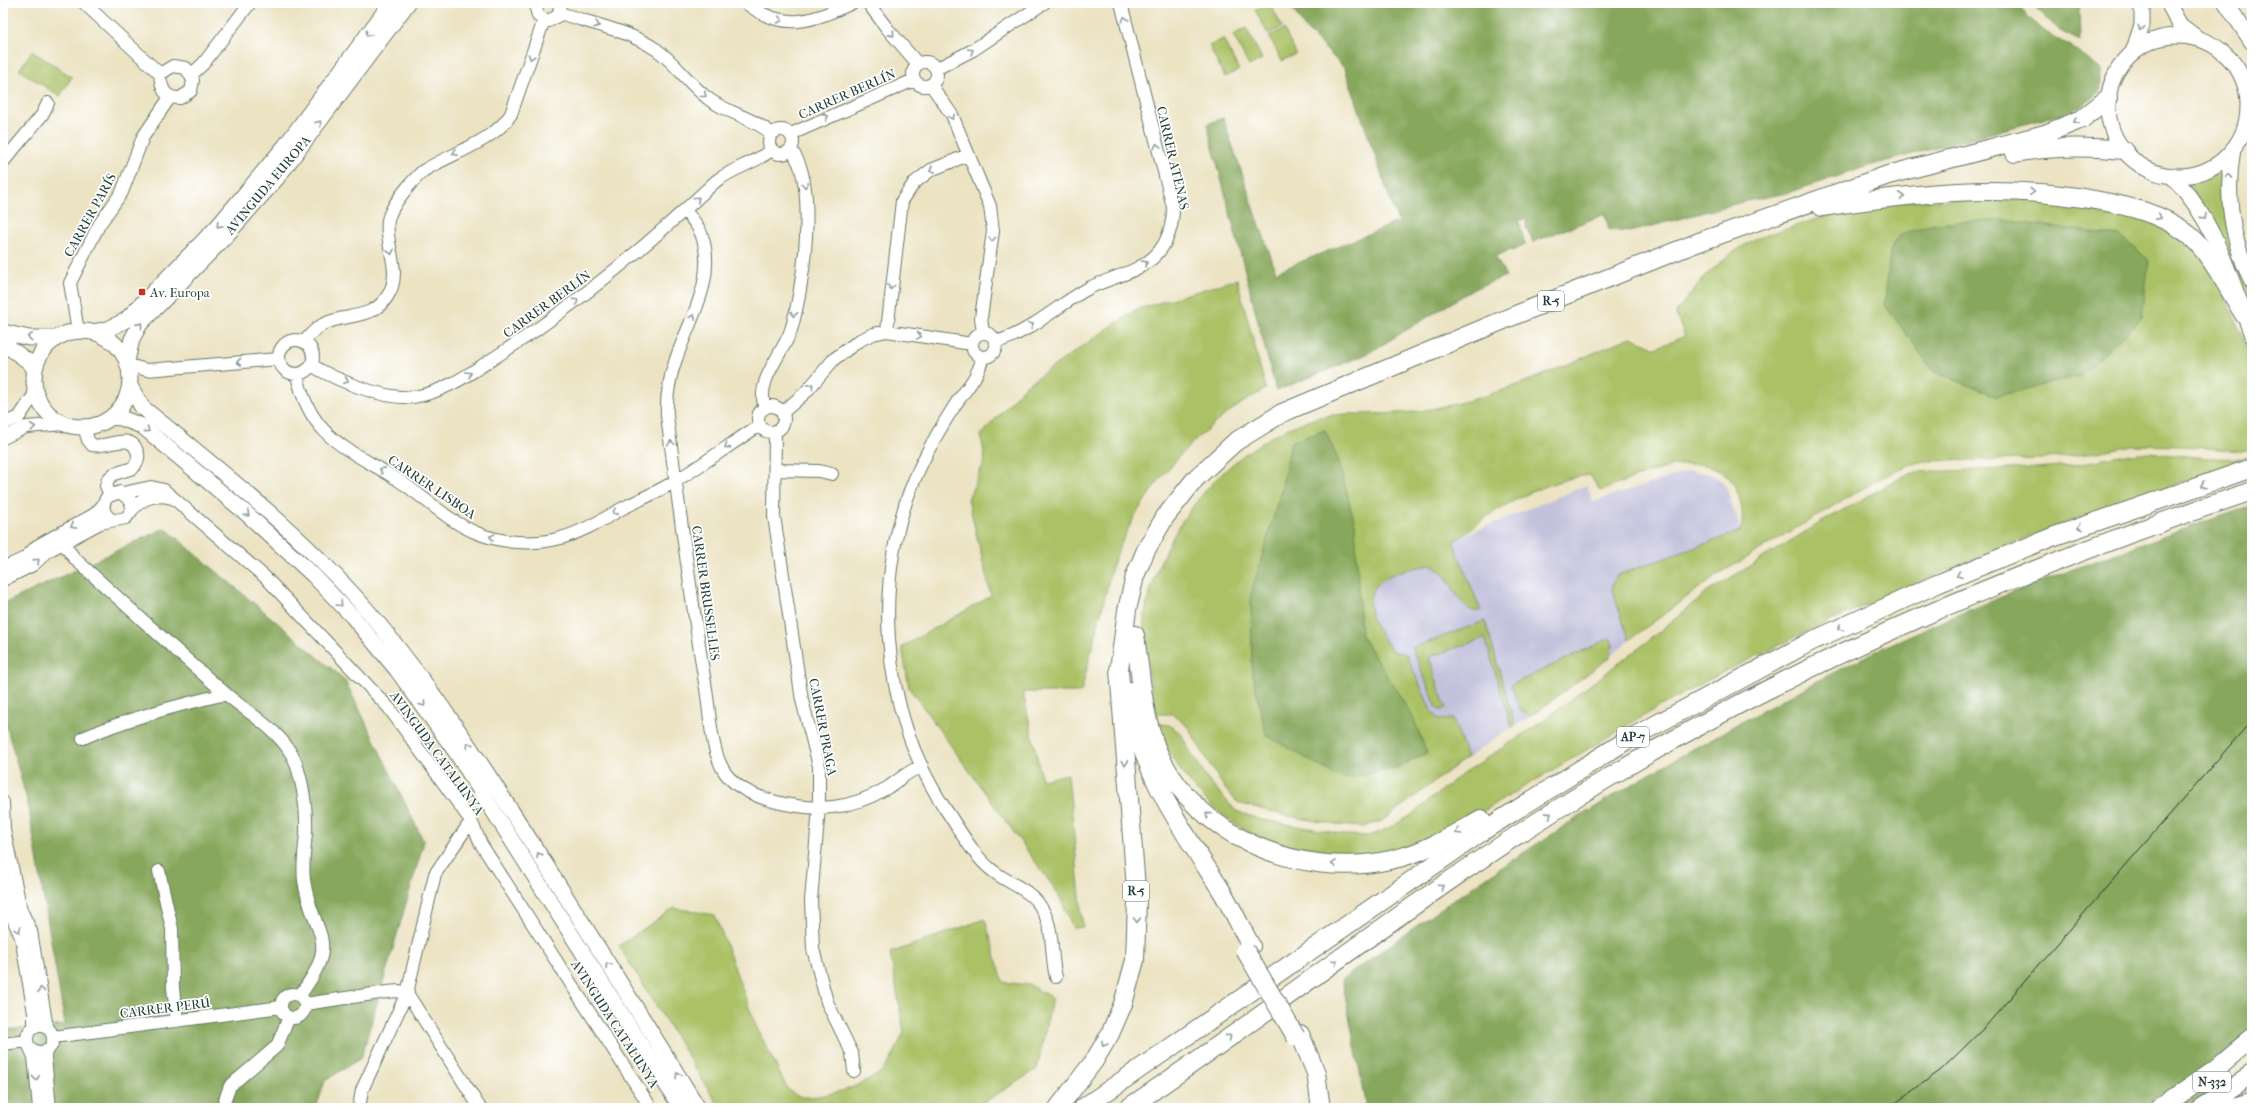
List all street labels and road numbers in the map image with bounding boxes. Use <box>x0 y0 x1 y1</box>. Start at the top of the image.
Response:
street label: CARRER BERLÍN <box>796 66 898 122</box>
street label: CARRER ATENAS <box>1154 105 1192 211</box>
street label: AVINGUDA EUROPA <box>222 132 314 238</box>
street label: CARRER PARÍS <box>61 170 119 259</box>
street label: CARRER BERLÍN <box>500 267 594 341</box>
road number: R-5 <box>1538 291 1564 311</box>
street label: CARRER LISBOA <box>385 452 479 522</box>
street label: CARRER BRUSSEL·LES <box>689 525 723 662</box>
street label: CARRER PRAGA <box>806 677 840 778</box>
street label: AVINGUDA CATALUNYA <box>386 687 487 818</box>
road number: AP-7 <box>1617 727 1649 747</box>
road number: R-5 <box>1123 881 1149 901</box>
street label: AVINGUDA CATALUNYA <box>567 956 662 1091</box>
street label: CARRER PERÚ <box>119 995 211 1021</box>
road number: N-332 <box>2193 1072 2231 1092</box>

